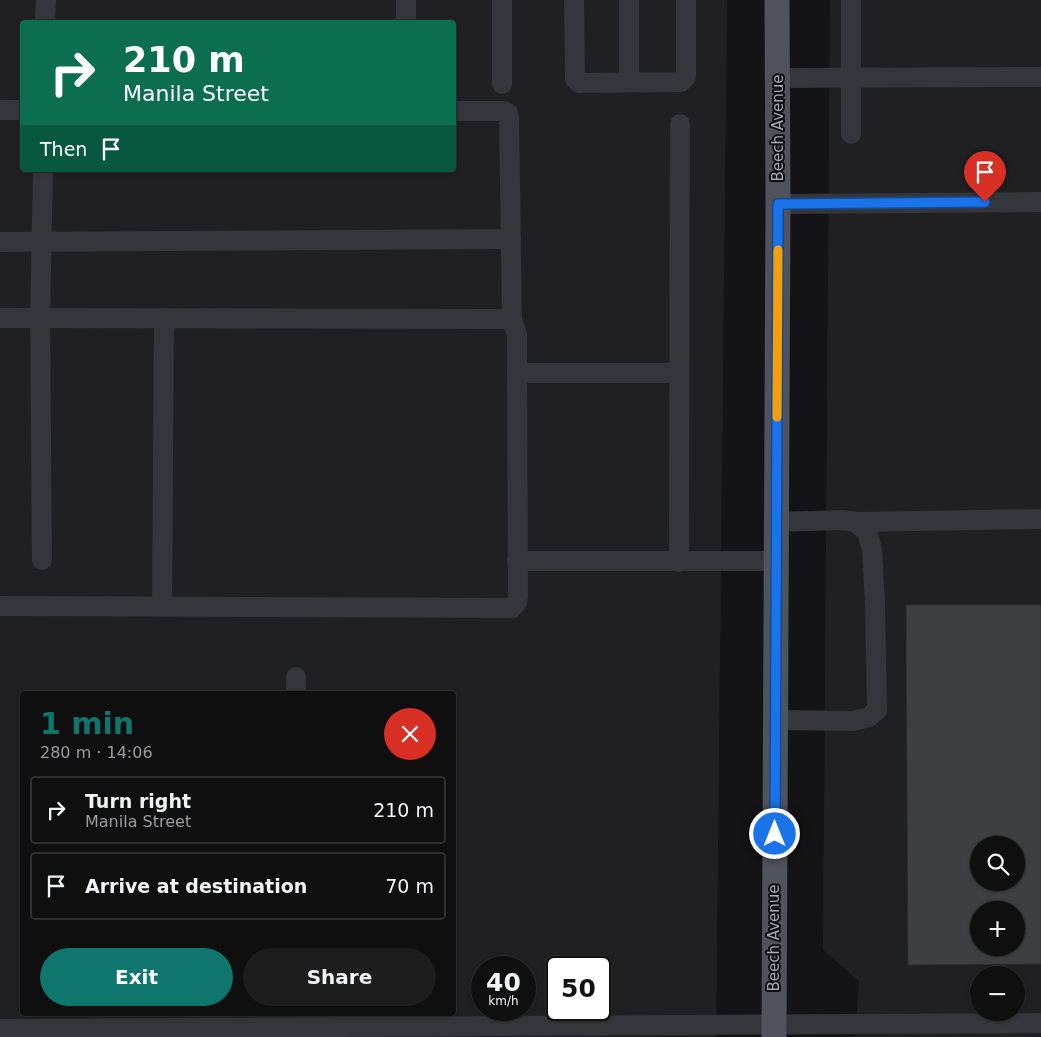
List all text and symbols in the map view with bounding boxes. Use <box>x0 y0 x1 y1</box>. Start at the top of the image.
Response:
icon: right <box>40 40 105 105</box>
text: 210 m <box>123 40 245 80</box>
street label: Beech Avenue <box>769 75 787 182</box>
text: Manila Street <box>123 81 269 106</box>
icon: arrive <box>97 135 125 163</box>
text: Then <box>40 138 87 160</box>
pin <box>964 151 1006 202</box>
icon: arrive <box>971 158 999 186</box>
text: 1 min <box>40 706 134 741</box>
button: close <box>384 708 436 760</box>
text: 280 m · 14:06 <box>40 743 153 762</box>
text: Turn right <box>85 790 191 812</box>
icon: right <box>42 796 70 824</box>
text: 210 m <box>373 799 434 821</box>
position arrow <box>748 807 800 859</box>
text: Manila Street <box>85 812 191 831</box>
map controls <box>970 836 1025 1021</box>
button: search <box>970 836 1025 891</box>
icon: arrive <box>42 872 70 900</box>
text: Arrive at destination <box>85 875 307 897</box>
text: 70 m <box>385 875 434 897</box>
street label: Beech Avenue <box>765 885 783 992</box>
button: + <box>970 901 1025 956</box>
button: Exit <box>40 948 233 1006</box>
button: Share <box>243 948 436 1006</box>
speed limit sign: 50 <box>546 956 611 1021</box>
button: − <box>970 966 1025 1021</box>
text: 40 <box>486 968 521 997</box>
text: km/h <box>488 994 519 1008</box>

